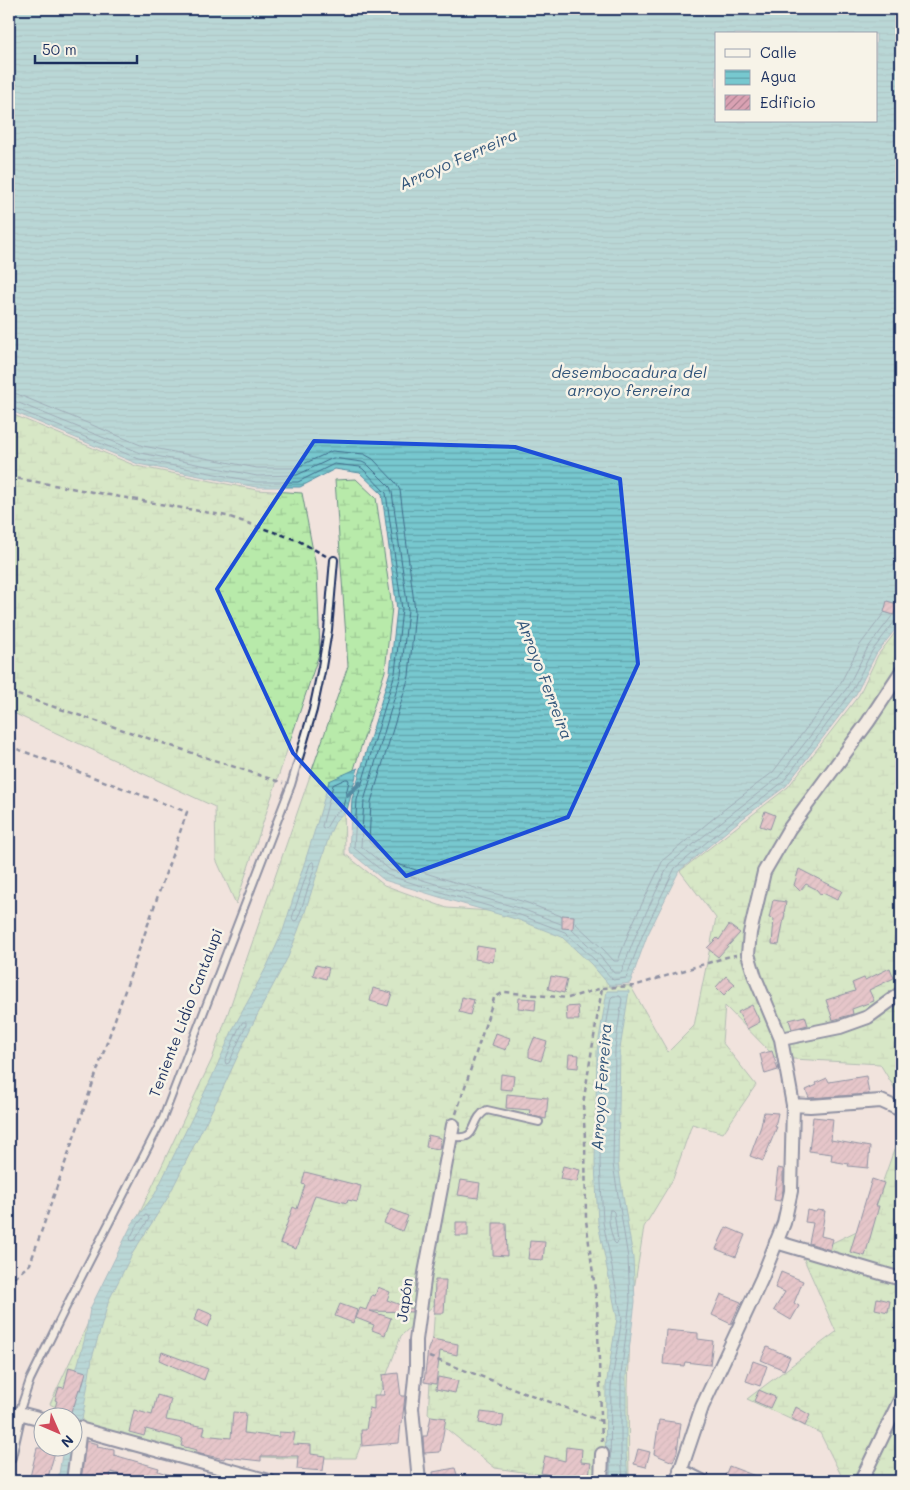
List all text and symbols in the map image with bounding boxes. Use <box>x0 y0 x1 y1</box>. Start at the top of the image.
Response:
scale bar <box>35 32 138 64</box>
legend <box>715 32 878 122</box>
text: 50 m <box>42 39 77 59</box>
text: Calle <box>760 42 797 62</box>
text: Agua <box>760 66 797 86</box>
text: Edificio <box>760 92 816 112</box>
water label: Arroyo Ferreira <box>395 123 520 194</box>
water label: desembocadura del arroyo ferreira <box>551 361 707 400</box>
water label: Arroyo Ferreira <box>513 616 578 742</box>
street label: Teniente Lidio Cantalupi <box>144 925 227 1100</box>
water label: Arroyo Ferreira <box>586 1023 615 1151</box>
street label: Japón <box>391 1277 417 1323</box>
north arrow <box>32 1408 82 1458</box>
text: N <box>57 1431 78 1452</box>

